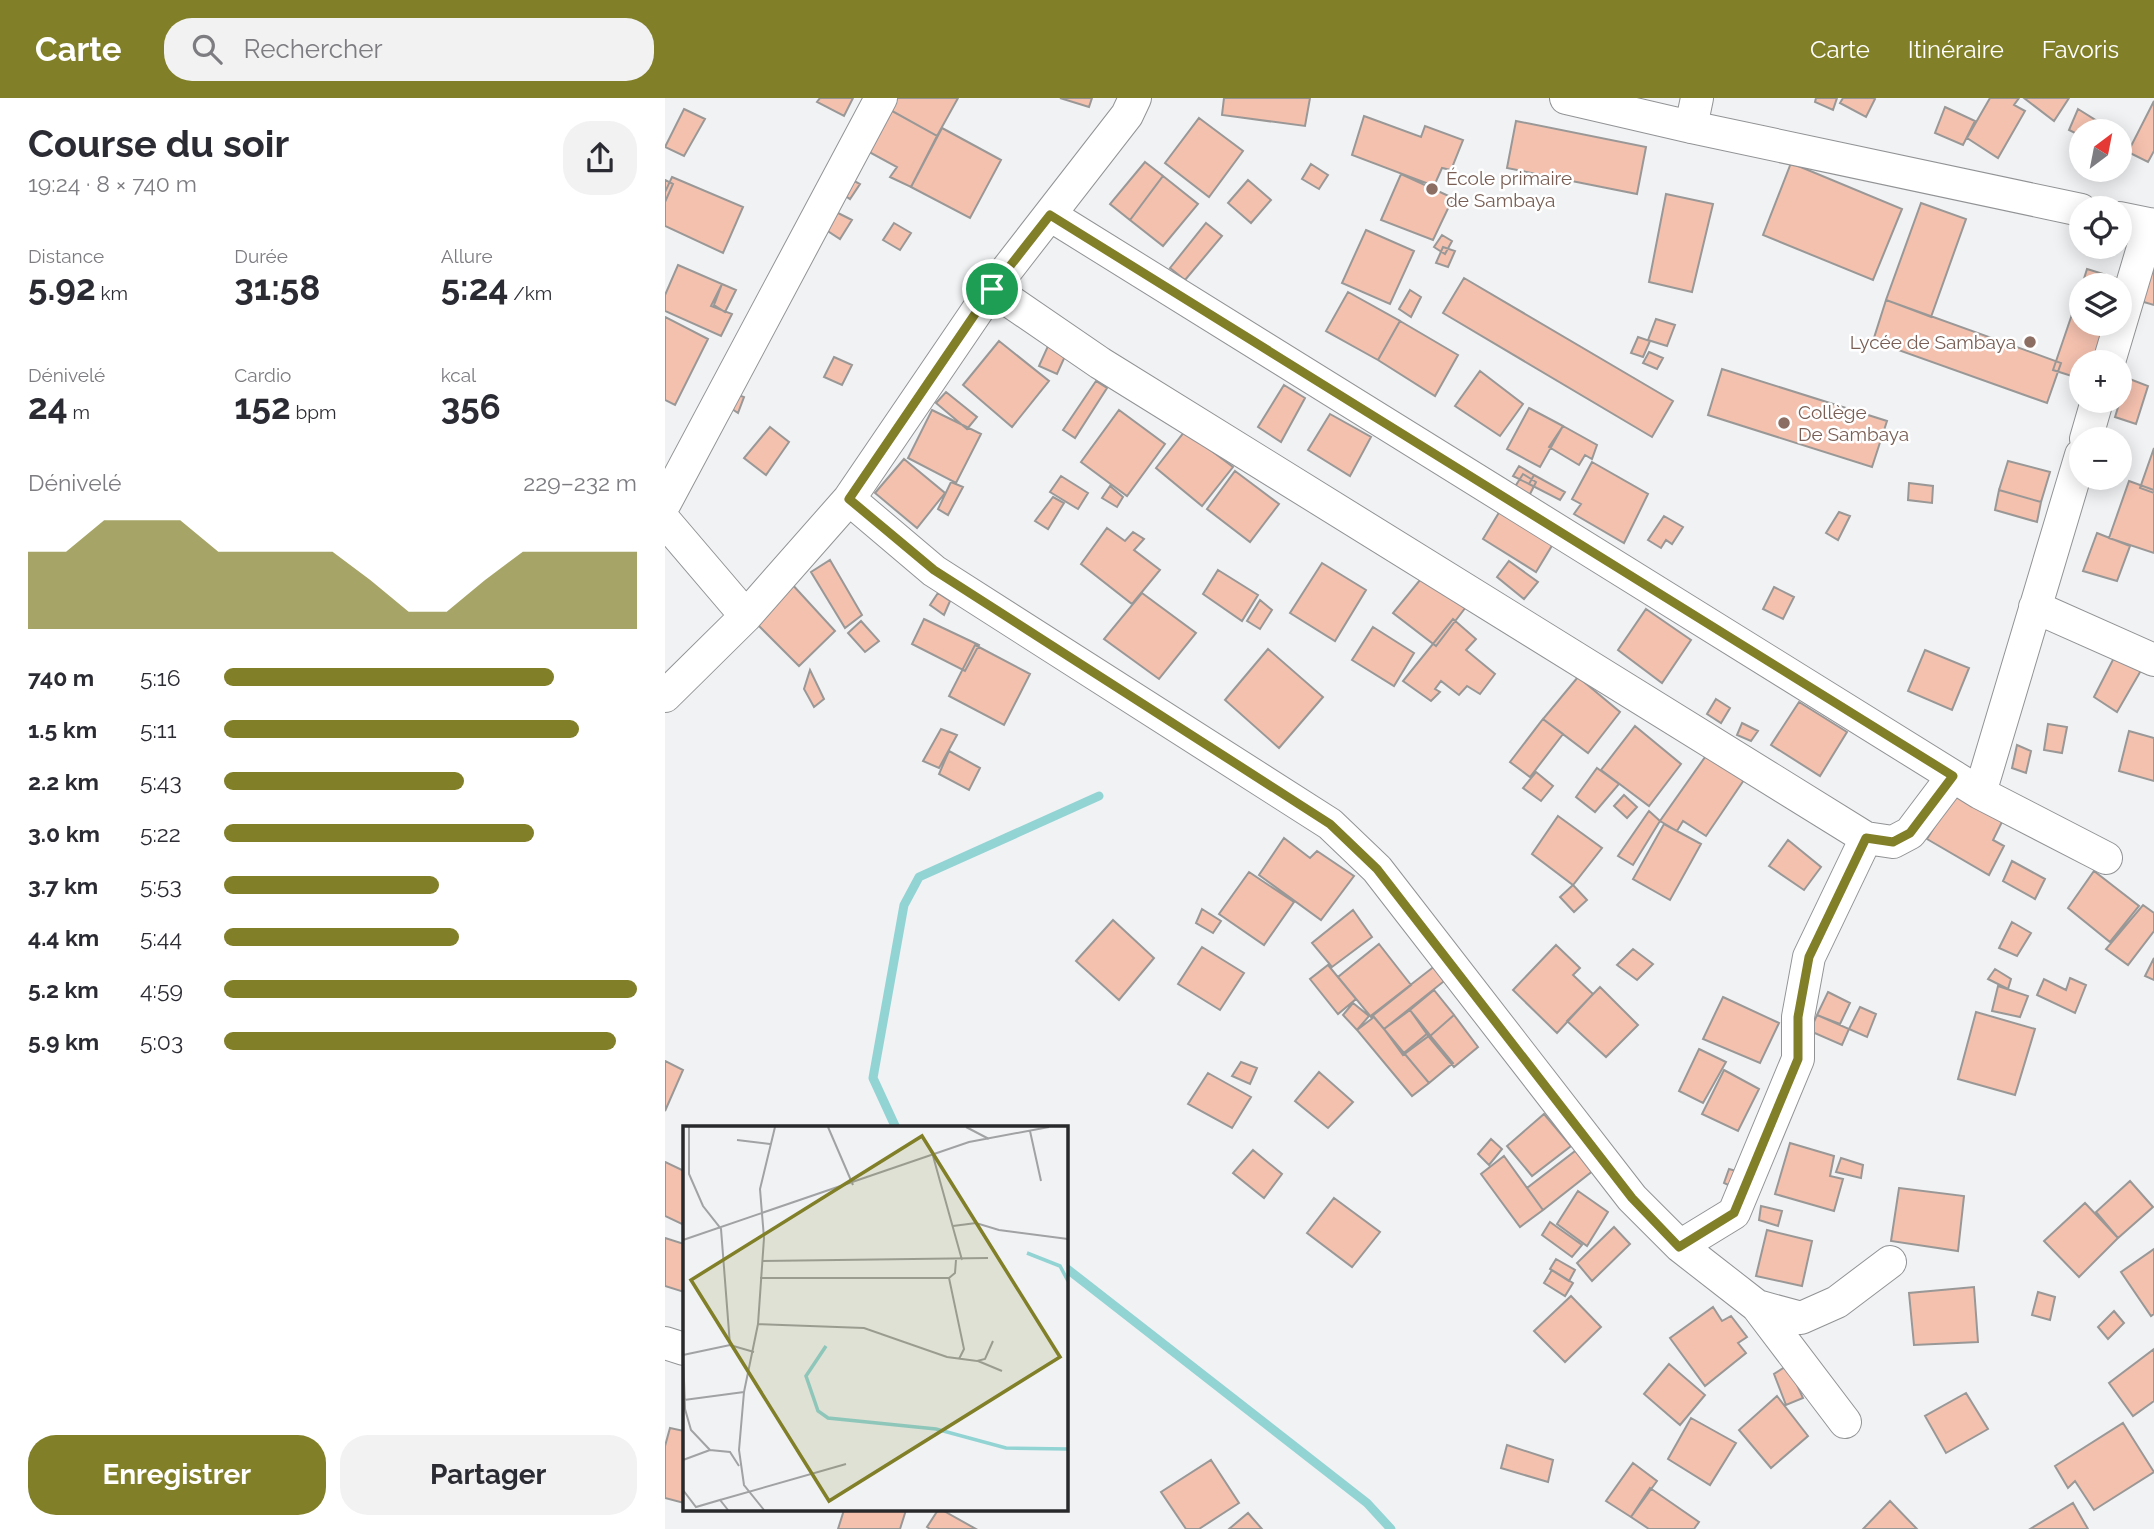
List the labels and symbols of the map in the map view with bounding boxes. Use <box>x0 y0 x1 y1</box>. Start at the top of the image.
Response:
north arrow <box>2069 119 2131 182</box>
place label: École primaire de Sambaya <box>1446 167 1572 211</box>
marker: École primaire de Sambaya <box>1424 181 1440 197</box>
pin <box>962 259 1022 319</box>
place label: Lycée de Sambaya <box>1850 331 2016 353</box>
marker: Lycée de Sambaya <box>2022 334 2038 350</box>
place label: Collège De Sambaya <box>1798 401 1909 445</box>
marker: Collège De Sambaya <box>1776 415 1792 431</box>
inset map <box>683 1126 1067 1512</box>

